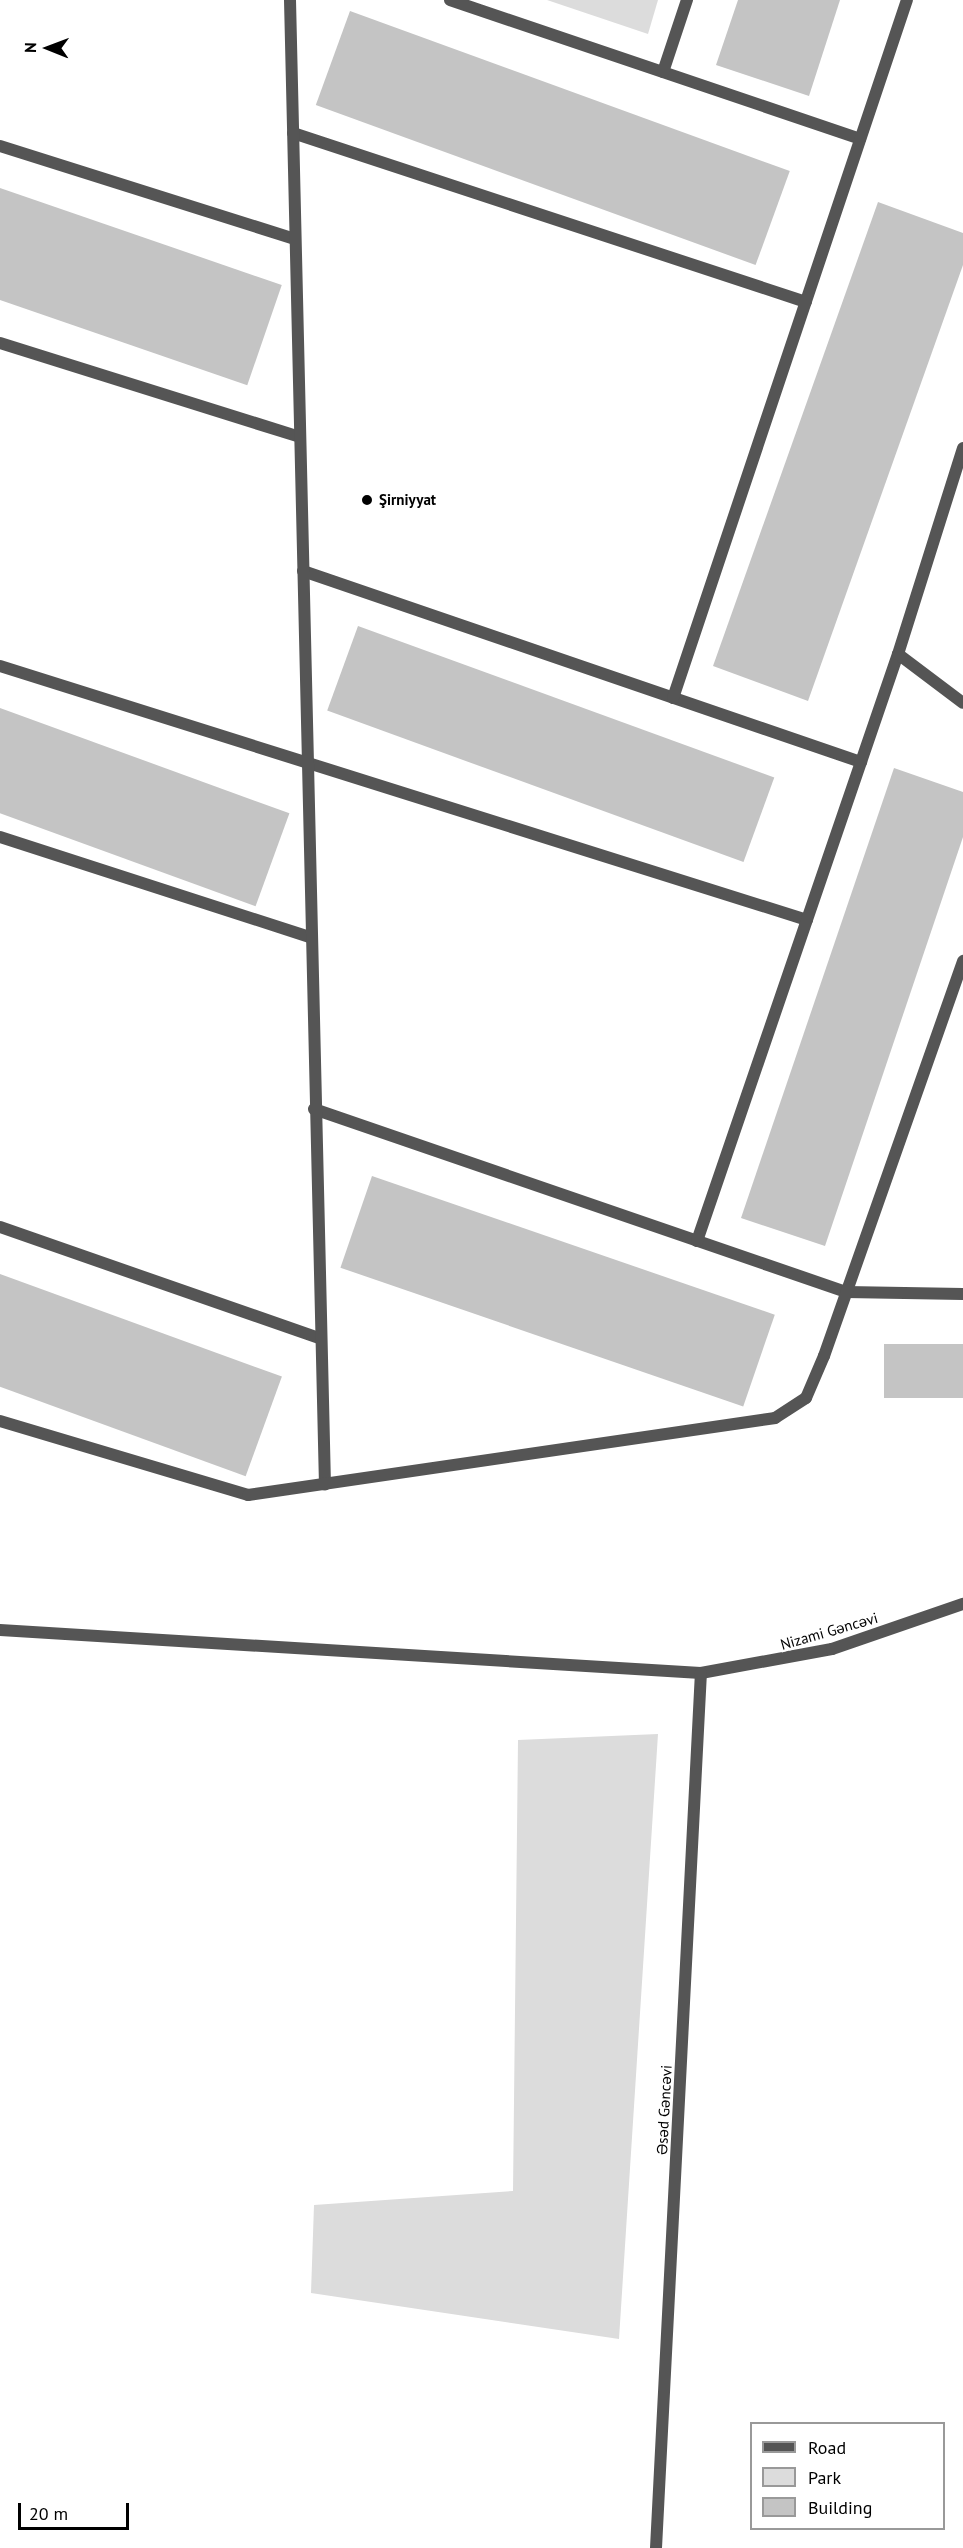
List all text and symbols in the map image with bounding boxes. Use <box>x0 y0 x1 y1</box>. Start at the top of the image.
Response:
north arrow <box>18 18 78 78</box>
text: N <box>20 42 40 53</box>
place label: Şirniyyat <box>379 491 436 509</box>
marker: Şirniyyat <box>360 493 374 507</box>
street label: Nizami Gəncəvi <box>778 1608 880 1654</box>
street label: Əsəd Gəncəvi <box>653 2065 675 2155</box>
legend <box>750 2422 945 2530</box>
text: Road <box>808 2436 846 2459</box>
text: Park <box>808 2466 841 2489</box>
scale bar <box>21 2491 132 2529</box>
text: Building <box>808 2496 872 2519</box>
text: 20 m <box>29 2502 68 2525</box>

